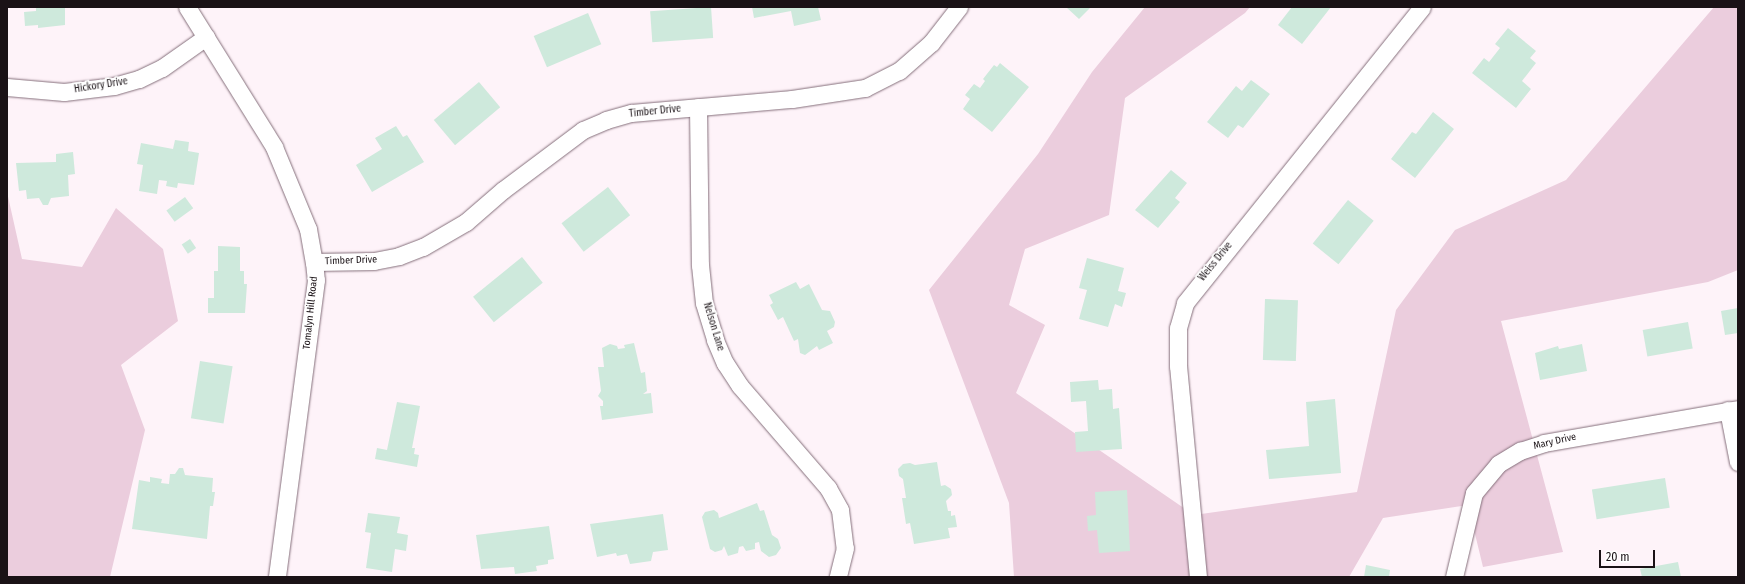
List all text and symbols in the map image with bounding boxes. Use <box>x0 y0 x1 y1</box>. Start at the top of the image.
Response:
street label: Hickory Drive <box>73 76 129 96</box>
street label: Timber Drive <box>628 103 682 121</box>
street label: Weiss Drive <box>1197 240 1235 284</box>
street label: Timber Drive <box>325 254 377 268</box>
street label: Tomalyn Hill Road <box>301 276 321 350</box>
street label: Nelson Lane <box>700 301 726 353</box>
street label: Mary Drive <box>1532 431 1578 453</box>
scale bar <box>1601 542 1657 568</box>
text: 20 m <box>1606 550 1630 564</box>

